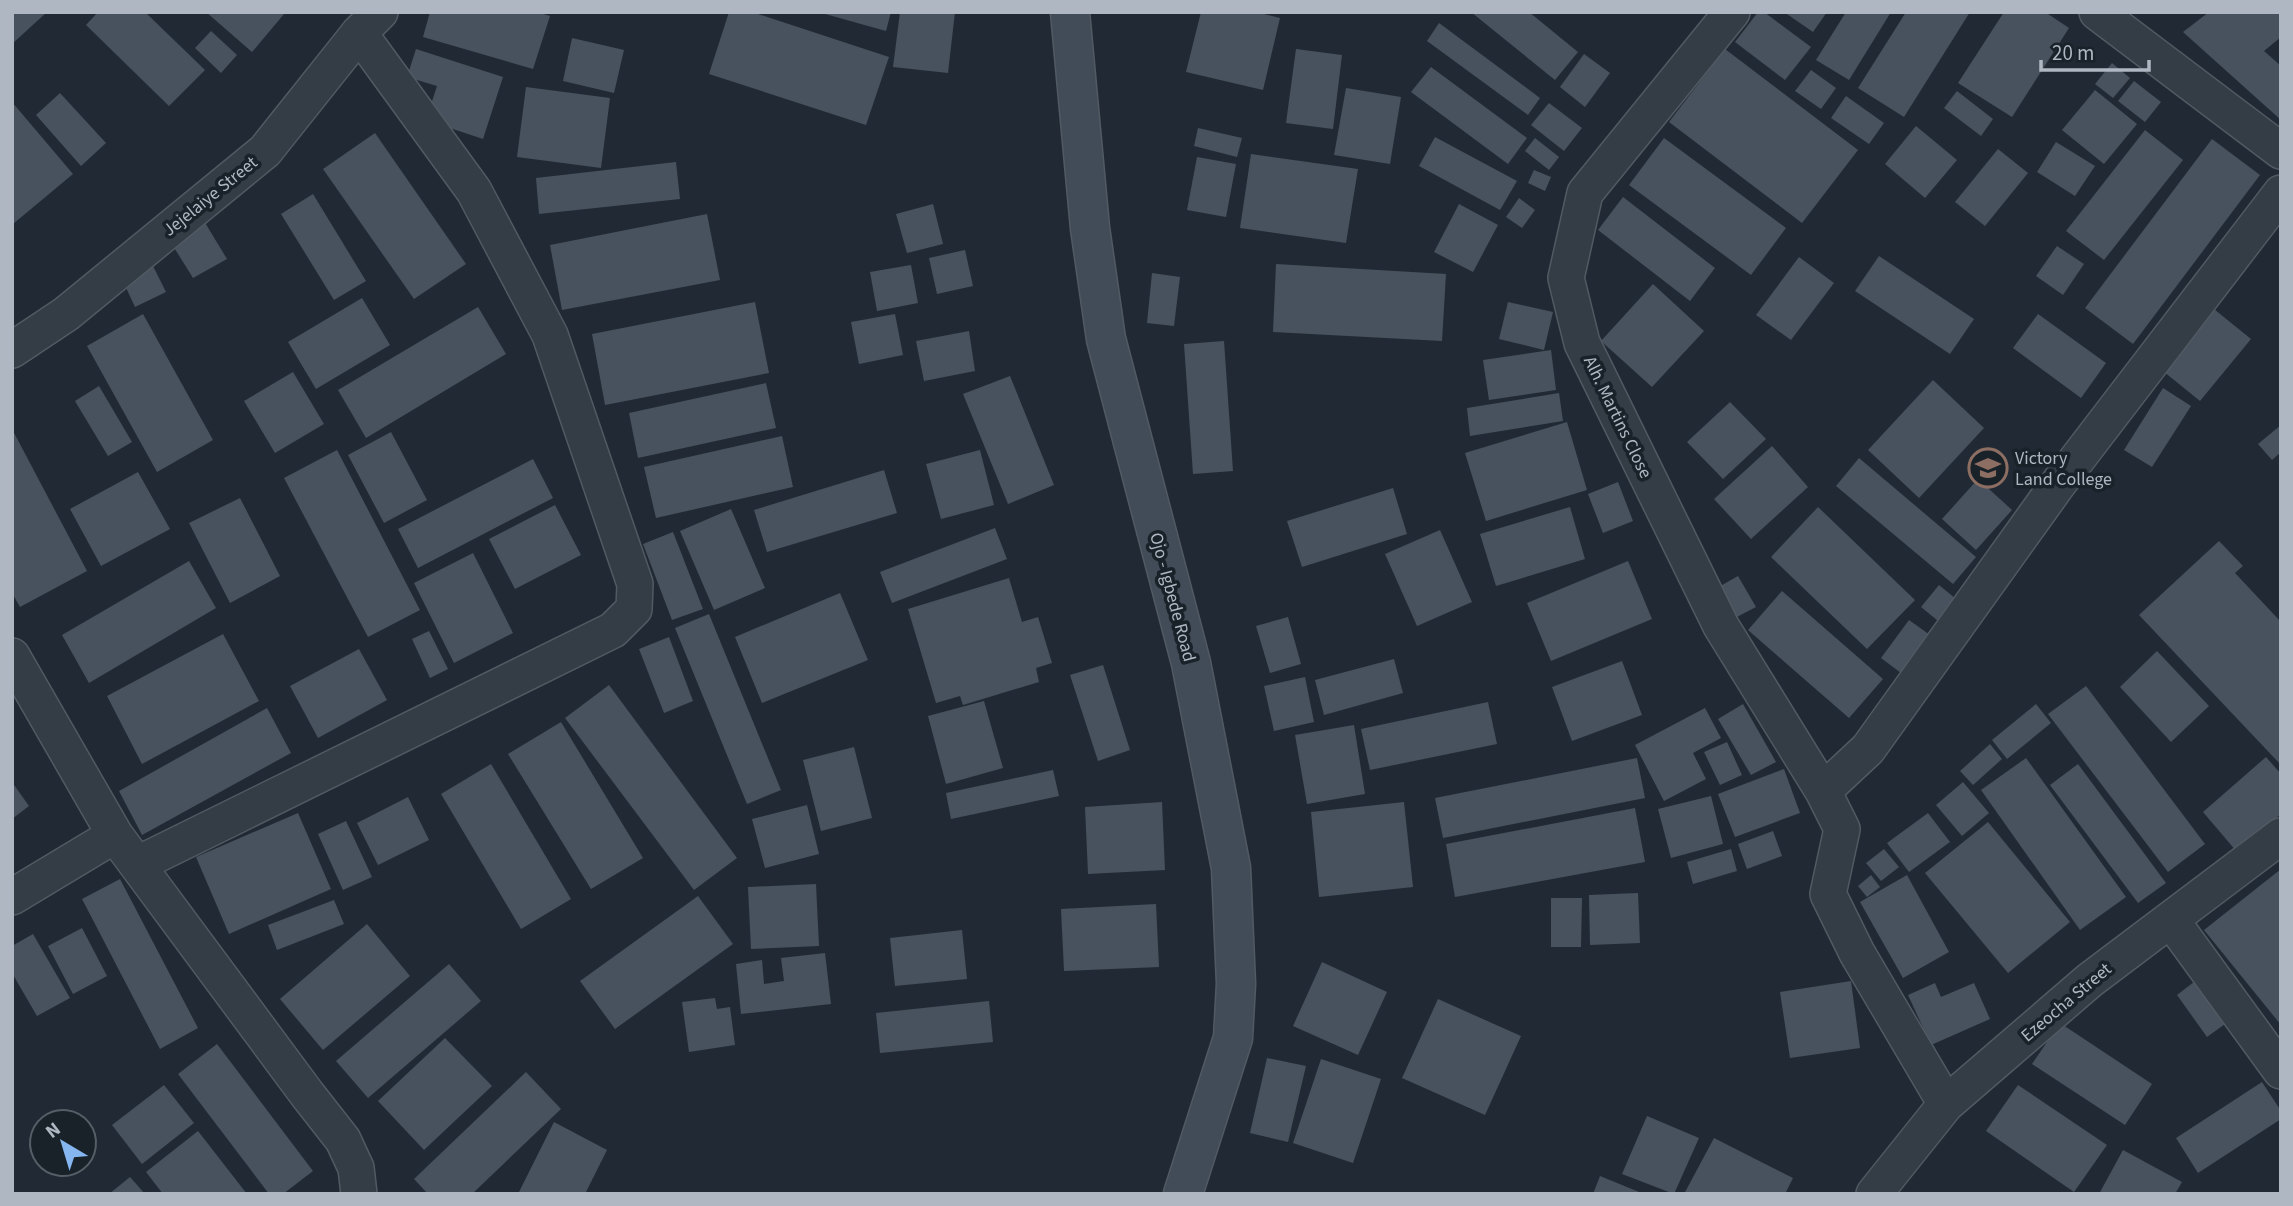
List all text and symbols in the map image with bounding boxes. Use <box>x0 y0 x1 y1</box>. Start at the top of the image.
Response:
scale bar <box>2041 28 2150 72</box>
text: 20 m <box>2052 38 2094 68</box>
street label: Jejelaiye Street <box>158 150 263 242</box>
street label: Alh. Martins Close <box>1577 352 1658 483</box>
place label: Victory Land College <box>2015 446 2112 492</box>
school or university icon: Victory Land College <box>1967 447 2009 489</box>
street label: Ojo - Igbede Road <box>1143 530 1202 665</box>
street label: Ezeocha Street <box>2016 957 2117 1048</box>
north arrow <box>28 1108 98 1178</box>
text: N <box>40 1116 67 1145</box>

